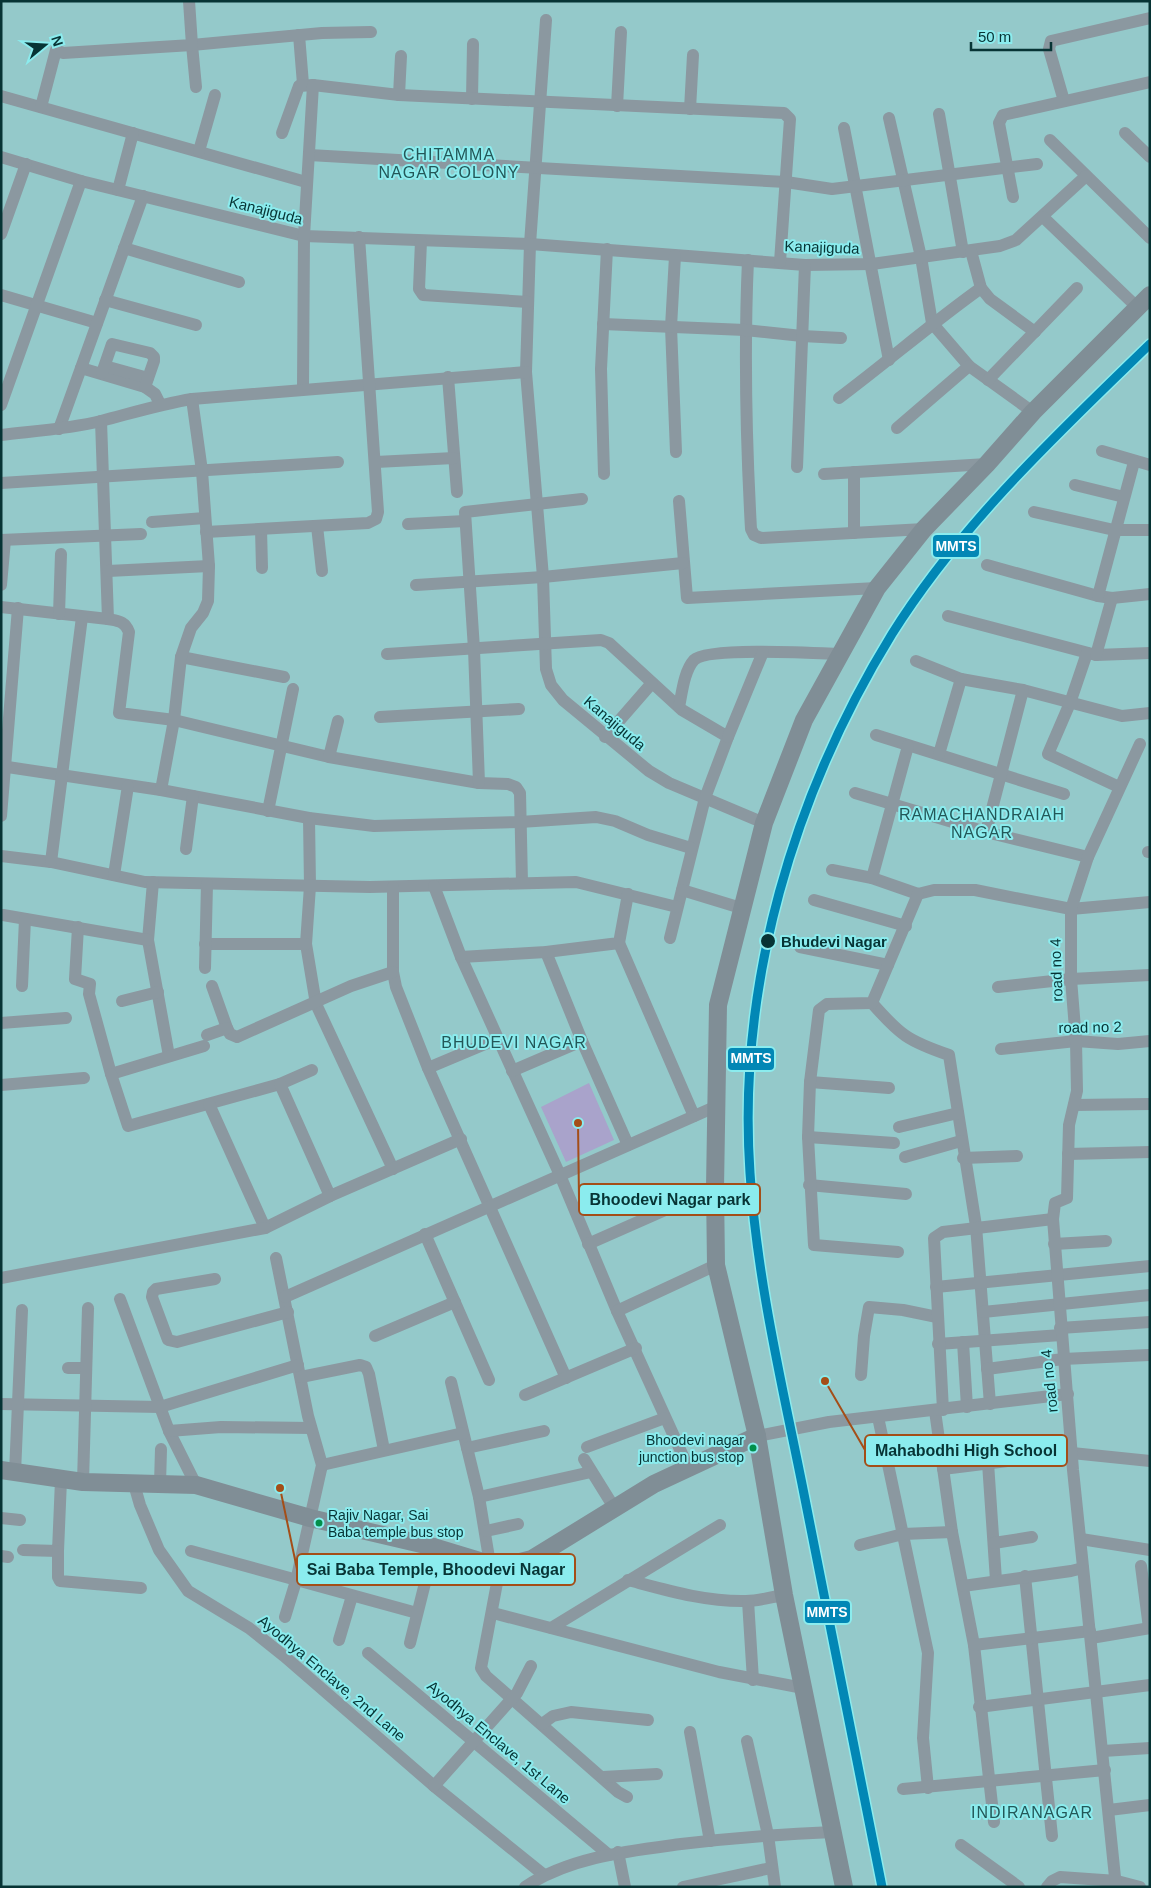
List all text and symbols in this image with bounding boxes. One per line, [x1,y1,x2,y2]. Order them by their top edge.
north arrow [20,20,70,70]
scale bar [971,20,1051,52]
text: 50 m [978,28,1011,45]
text: N [48,34,67,48]
district label: CHITAMMA NAGAR COLONY [379,146,519,181]
street label: Kanajiguda [228,193,305,227]
street label: Kanajiguda [784,237,860,257]
line badge: MMTS [932,534,980,558]
text: MMTS [935,538,977,554]
street label: Kanajiguda [581,692,650,754]
district label: RAMACHANDRAIAH NAGAR [899,806,1065,841]
marker: Bhudevi Nagar [759,932,777,950]
place label: Bhudevi Nagar [781,933,887,950]
street label: road no 4 [1046,938,1066,1002]
street label: road no 2 [1058,1018,1122,1036]
district label: BHUDEVI NAGAR [441,1034,587,1051]
line badge: MMTS [727,1047,775,1071]
text: MMTS [730,1050,772,1066]
callout: Bhoodevi Nagar park [579,1184,760,1215]
text: Bhoodevi Nagar park [590,1191,751,1208]
street label: road no 4 [1037,1349,1061,1413]
place label: Bhoodevi nagar junction bus stop [638,1432,744,1465]
callout: Mahabodhi High School [865,1435,1067,1466]
text: Mahabodhi High School [875,1442,1057,1459]
marker: Bhoodevi nagar junction bus stop [748,1443,758,1453]
place label: Rajiv Nagar, Sai Baba temple bus stop [328,1507,464,1540]
marker: Rajiv Nagar, Sai Baba temple bus stop [314,1518,324,1528]
callout: Sai Baba Temple, Bhoodevi Nagar [297,1554,575,1585]
text: Sai Baba Temple, Bhoodevi Nagar [307,1561,565,1578]
line badge: MMTS [804,1600,851,1624]
text: MMTS [806,1604,848,1620]
street label: Ayodhya Enclave, 2nd Lane [255,1612,409,1744]
street label: Ayodhya Enclave, 1st Lane [424,1677,574,1807]
district label: INDIRANAGAR [971,1804,1093,1821]

